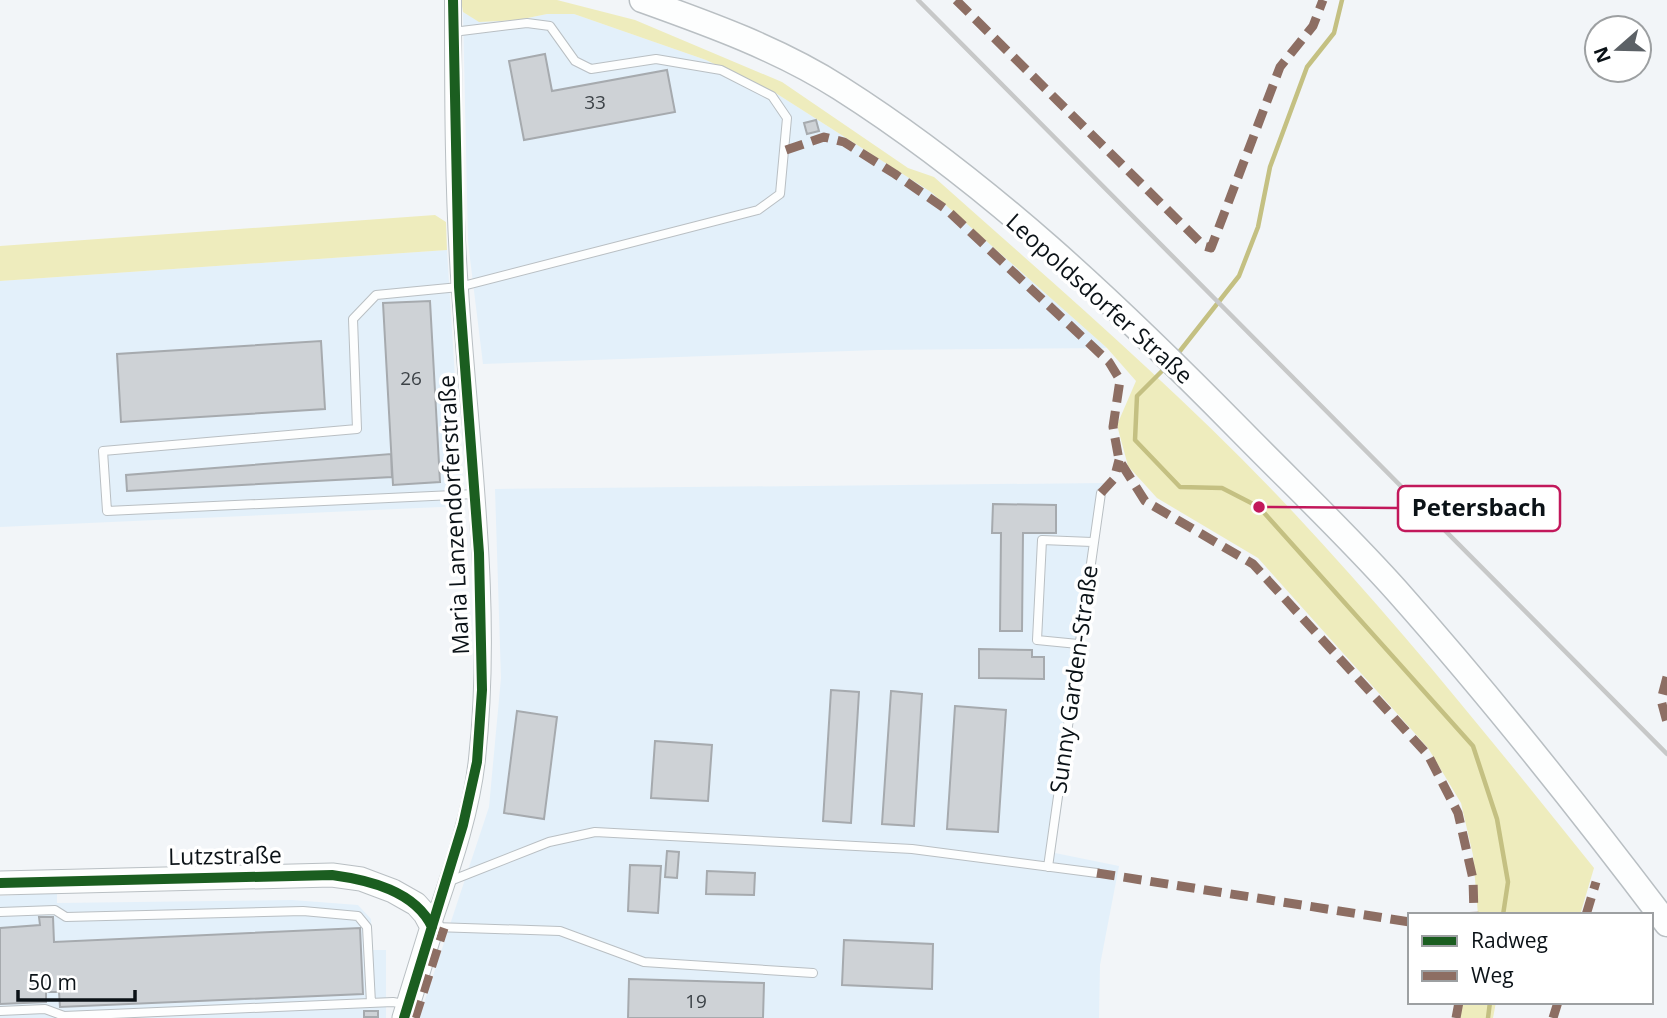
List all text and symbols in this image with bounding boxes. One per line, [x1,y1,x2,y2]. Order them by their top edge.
north arrow [1583,14,1653,84]
text: N [1587,43,1617,67]
house number: 33 [584,89,606,115]
street label: Leopoldsdorfer Straße [1000,205,1200,391]
house number: 26 [400,365,422,391]
street label: Maria Lanzendorferstraße [430,374,476,656]
callout: Petersbach [1398,486,1560,531]
text: Petersbach [1412,490,1546,523]
street label: Sunny Garden-Straße [1041,563,1105,795]
street label: Lutzstraße [168,838,282,872]
legend [1408,913,1653,1004]
text: Radweg [1471,926,1548,954]
scale bar [18,958,135,1002]
text: Weg [1471,961,1514,989]
text: 50 m [28,968,77,996]
house number: 19 [685,988,707,1014]

